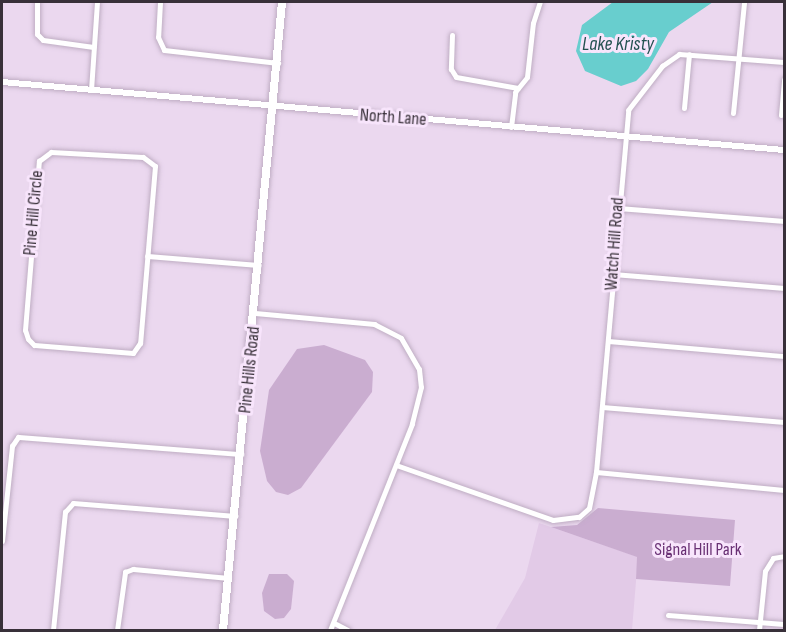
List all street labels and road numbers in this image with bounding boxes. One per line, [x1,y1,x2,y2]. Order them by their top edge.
street label: North Lane [359,105,427,131]
street label: Pine Hill Circle [20,169,48,257]
street label: Watch Hill Road [601,197,629,291]
street label: Pine Hills Road [235,325,265,415]

